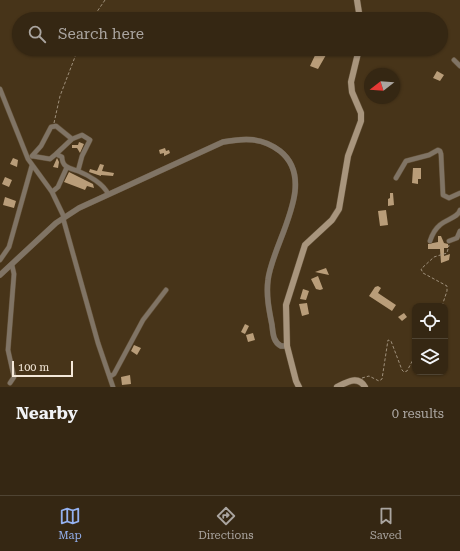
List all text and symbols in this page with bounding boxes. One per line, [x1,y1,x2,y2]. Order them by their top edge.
search box [12,12,448,56]
icon: search [26,23,48,45]
text: Search here [58,25,144,43]
north arrow [364,68,400,104]
map controls [412,303,448,375]
button: locate [412,303,448,339]
button: layers [412,339,448,375]
scale bar [12,359,73,378]
text: 100 m [18,361,49,374]
text: Nearby [16,403,78,423]
text: 0 results [392,406,444,421]
tab: Map [58,505,82,542]
tab: Directions [198,505,254,542]
tab: Saved [370,505,402,542]

